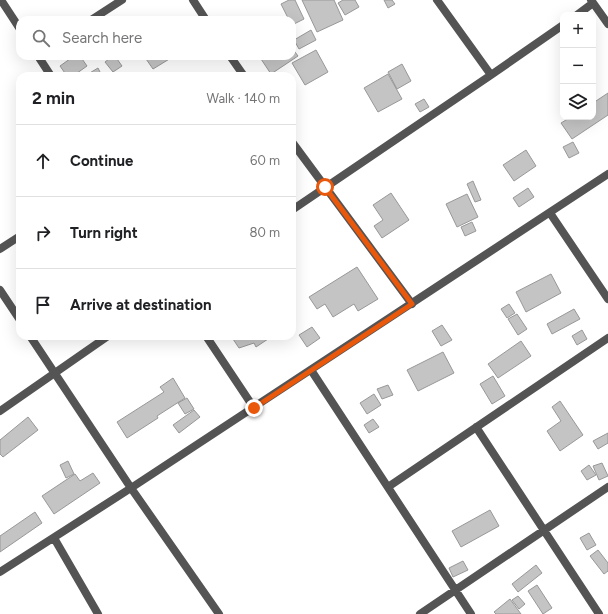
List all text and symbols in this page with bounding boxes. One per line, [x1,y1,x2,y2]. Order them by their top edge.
map controls [560,12,596,120]
button: + [560,12,596,48]
search box [16,16,296,60]
icon: search [30,27,52,49]
text: Search here [62,29,142,47]
button: − [560,48,596,84]
button: layers [560,84,596,120]
text: 2 min [32,88,75,108]
text: Walk · 140 m [206,91,280,106]
icon: ahead [32,150,54,172]
text: Continue [70,152,133,170]
text: 60 m [250,153,280,168]
route start [316,178,334,196]
icon: right [32,222,54,244]
text: Turn right [70,224,138,242]
text: 80 m [249,225,280,240]
icon: arrive [32,294,54,316]
text: Arrive at destination [70,296,211,314]
route end [245,399,263,417]

